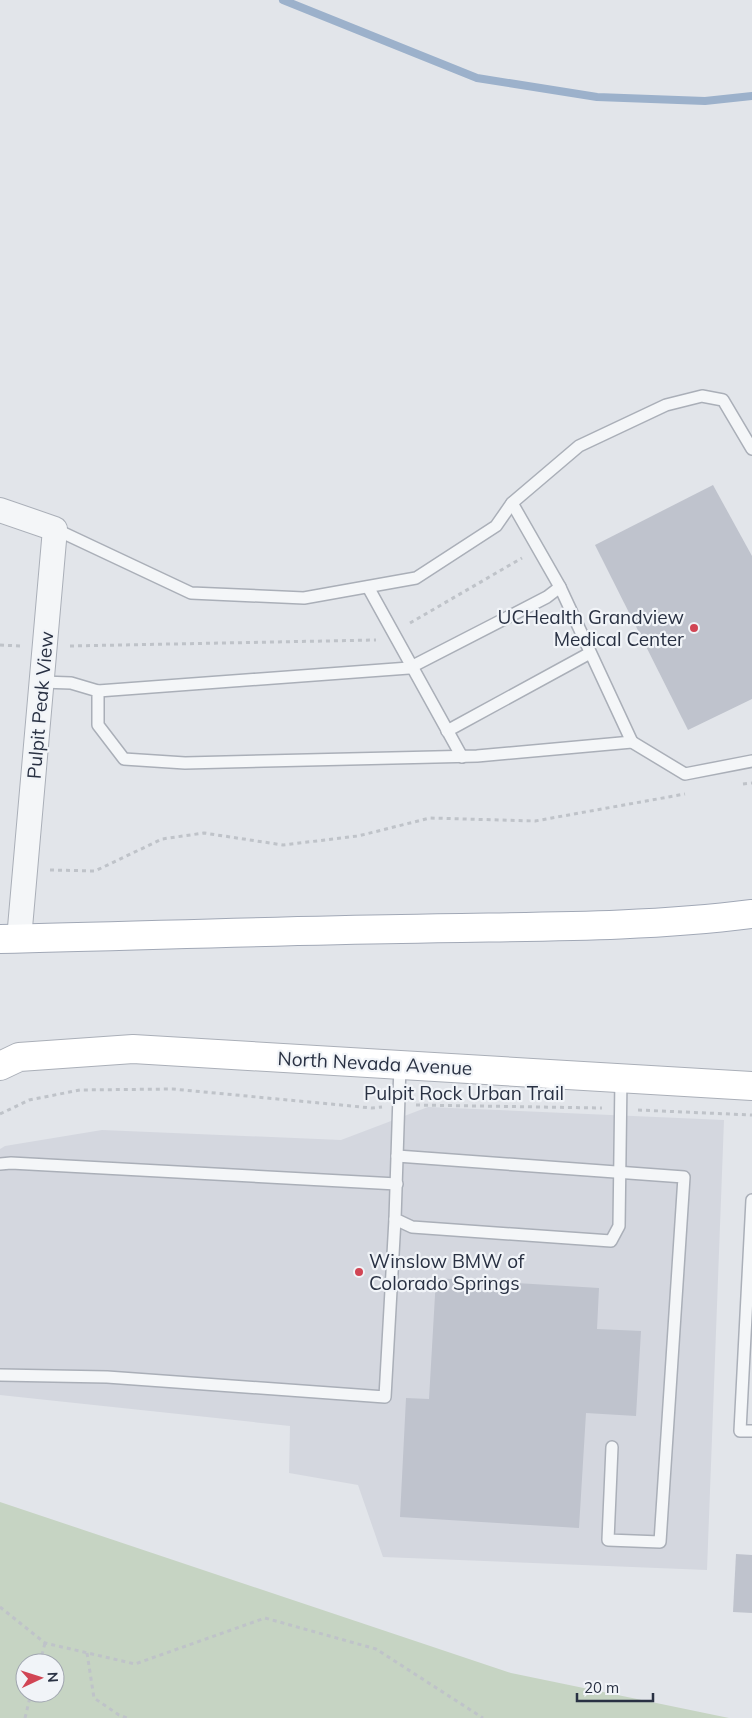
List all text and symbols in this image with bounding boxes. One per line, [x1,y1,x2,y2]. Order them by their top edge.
place label: UCHealth Grandview Medical Center [498,605,684,651]
marker: UCHealth Grandview Medical Center [688,622,700,634]
street label: Pulpit Peak View [22,630,58,780]
street label: North Nevada Avenue [277,1046,473,1080]
street label: Pulpit Rock Urban Trail [364,1081,564,1105]
place label: Winslow BMW of Colorado Springs [369,1249,525,1295]
marker: Winslow BMW of Colorado Springs [353,1266,365,1278]
north arrow [15,1653,65,1703]
scale bar [577,1670,653,1702]
text: N [44,1671,62,1683]
text: 20 m [584,1678,619,1697]

